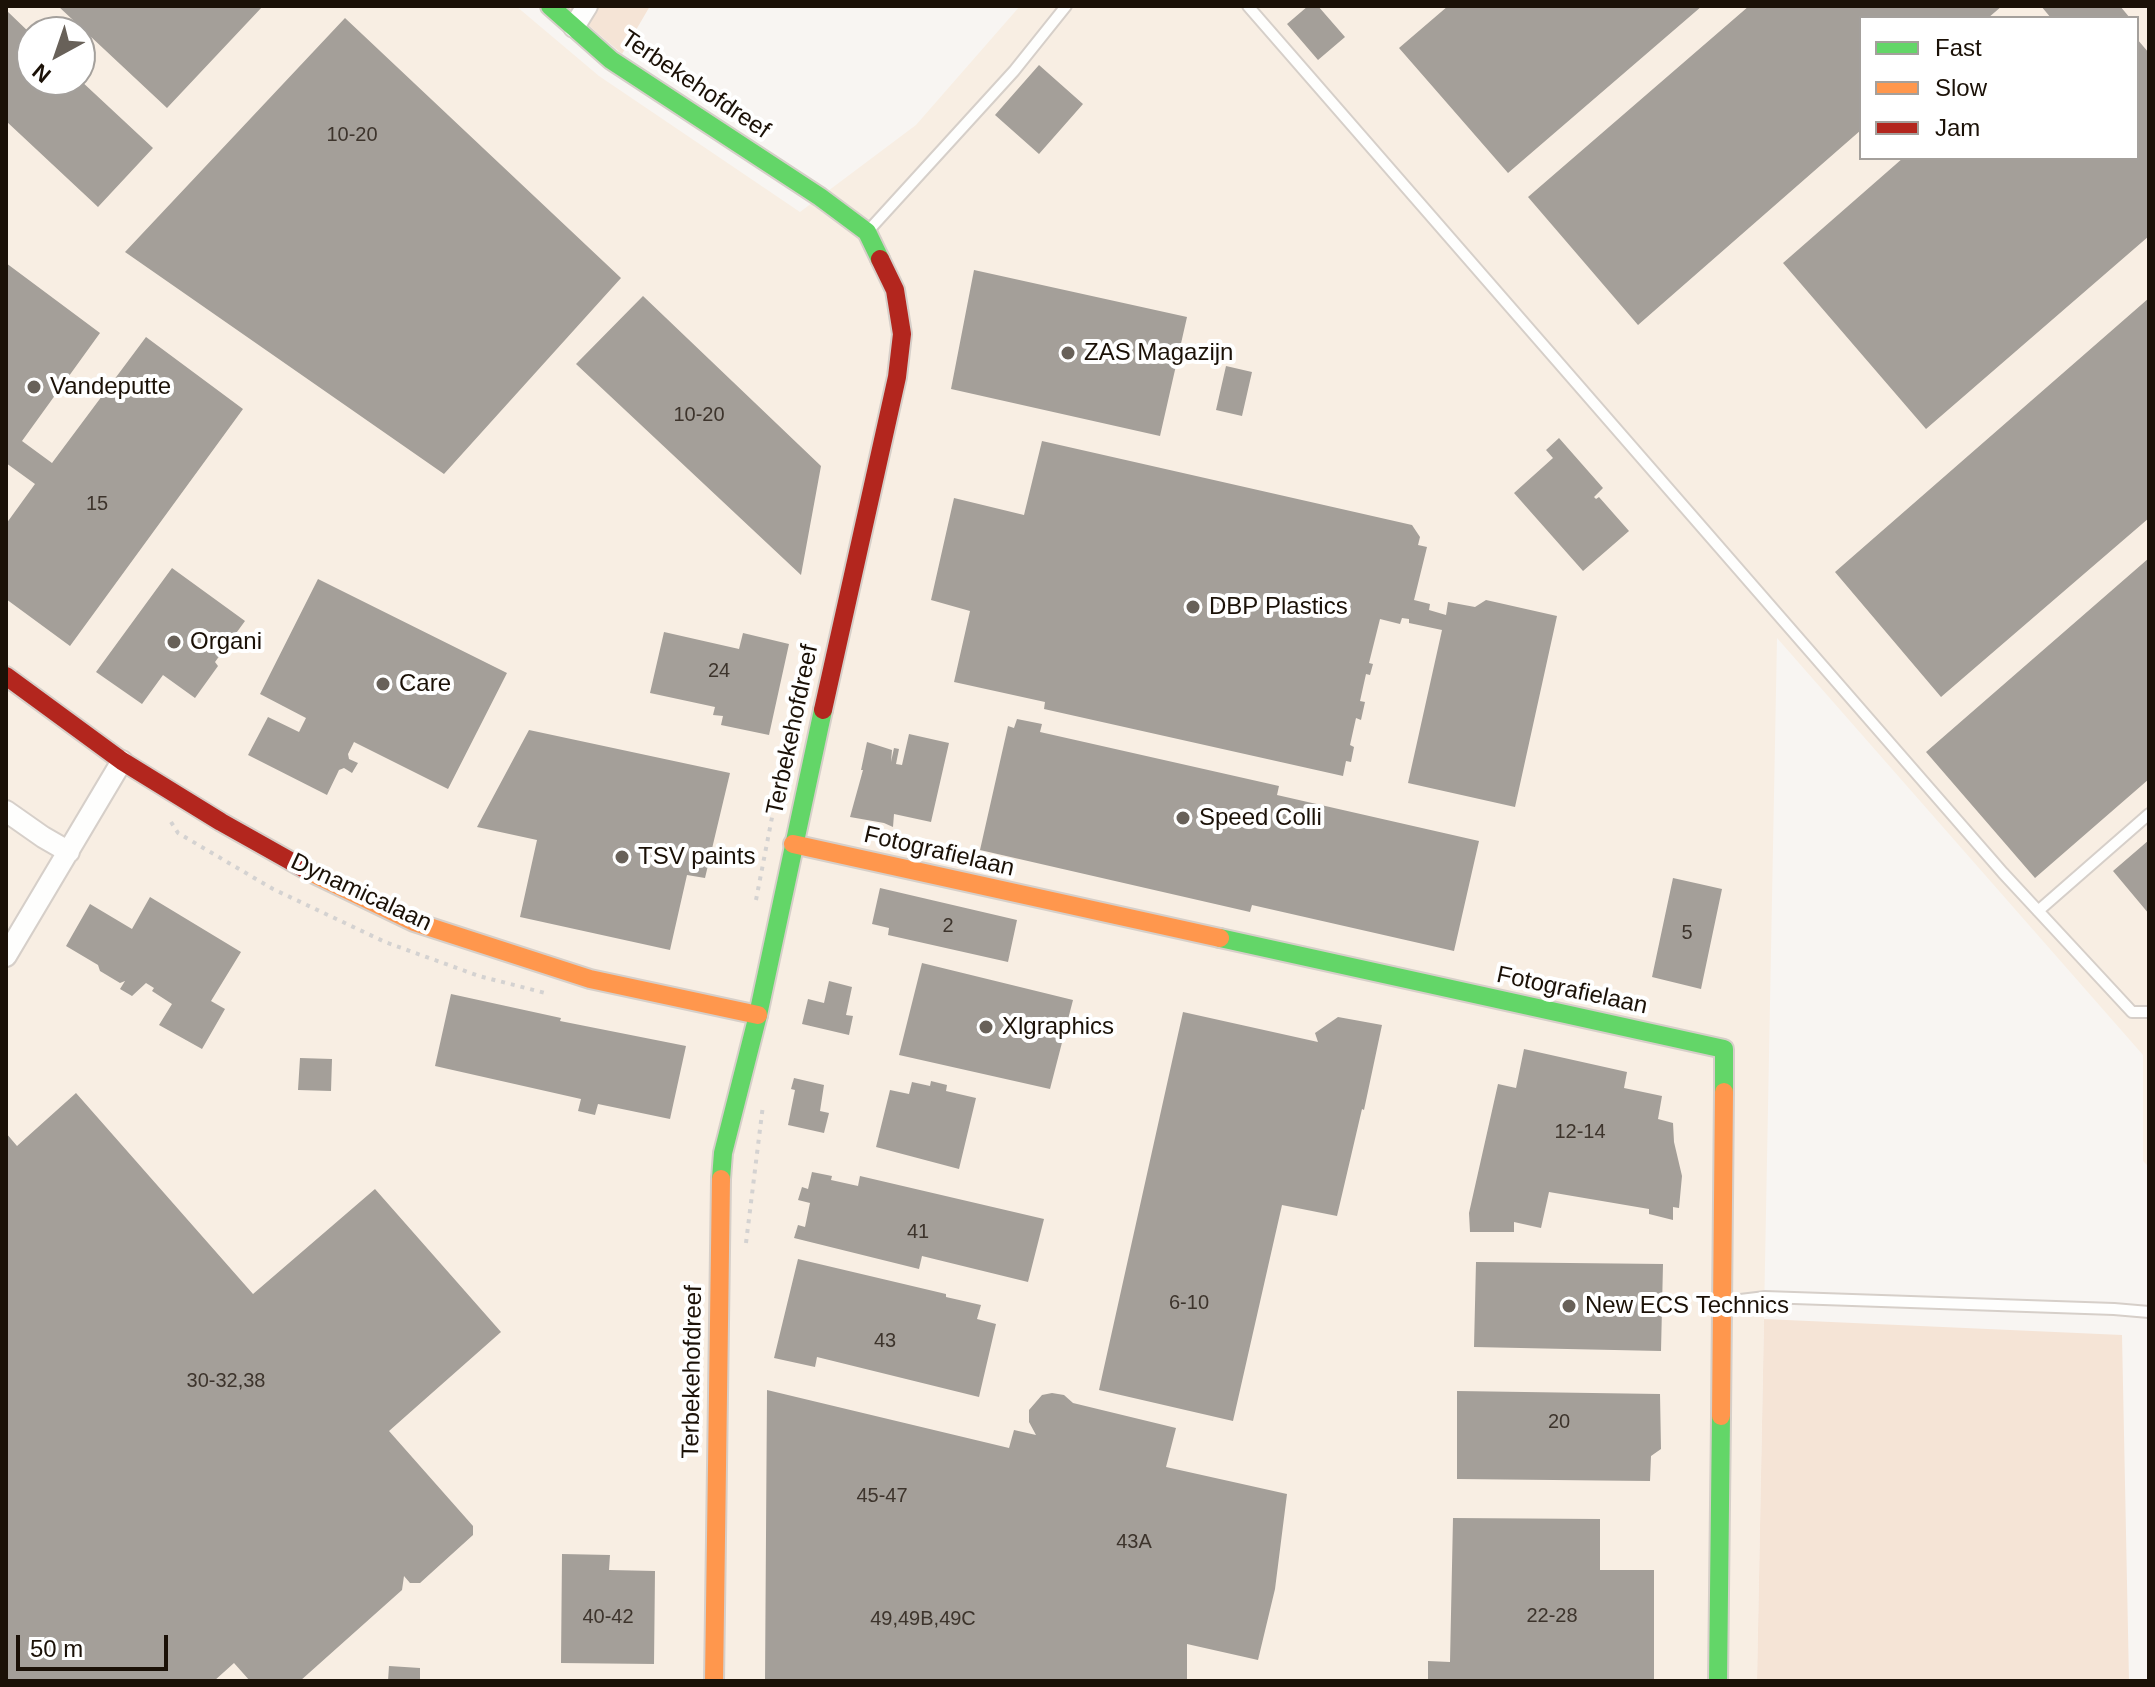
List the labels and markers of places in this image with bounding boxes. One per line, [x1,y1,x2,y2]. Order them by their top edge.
place label: ZAS Magazijn [1084,339,1233,367]
marker: ZAS Magazijn [1059,344,1077,362]
place label: Vandeputte [50,373,171,401]
marker: Vandeputte [25,378,43,396]
place label: DBP Plastics [1209,593,1348,621]
marker: DBP Plastics [1184,598,1202,616]
place label: Organi [190,628,262,656]
marker: Organi [165,633,183,651]
place label: Care [399,670,451,698]
marker: Care [374,675,392,693]
place label: Speed Colli [1199,804,1322,832]
marker: Speed Colli [1174,809,1192,827]
place label: TSV paints [638,843,755,871]
marker: TSV paints [613,848,631,866]
place label: Xlgraphics [1002,1013,1114,1041]
marker: Xlgraphics [977,1018,995,1036]
place label: New ECS Technics [1585,1292,1789,1320]
marker: New ECS Technics [1560,1297,1578,1315]

